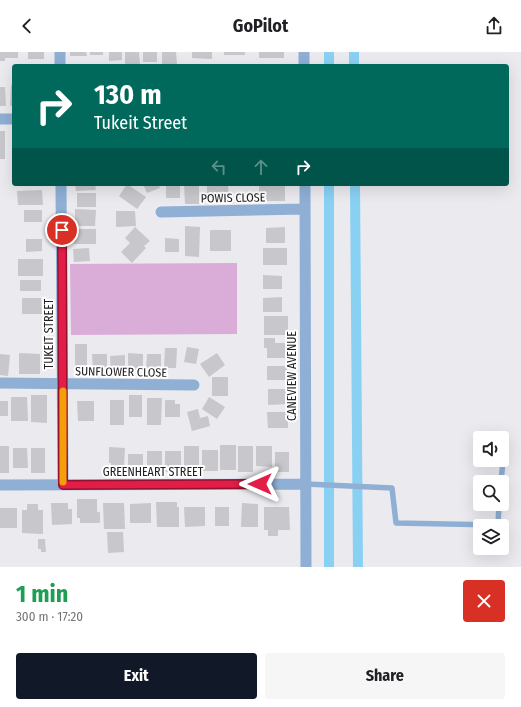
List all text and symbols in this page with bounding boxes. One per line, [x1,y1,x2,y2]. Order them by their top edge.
icon: back [16,15,38,37]
text: GoPilot [233,15,288,37]
icon: share [483,15,505,37]
text: 130 m [94,78,162,111]
icon: right [28,80,80,132]
text: Tukeit Street [94,112,187,134]
icon: left [208,156,230,178]
icon: ahead [250,156,272,178]
icon: right [292,156,314,178]
street label: POWIS CLOSE [201,190,266,206]
pin [45,213,79,247]
icon: arrive [51,219,73,241]
street label: TUKEIT STREET [42,298,56,369]
street label: CANEVIEW AVENUE [285,331,299,421]
street label: SUNFLOWER CLOSE [75,364,167,380]
map controls [473,431,509,555]
button: sound [473,431,509,467]
position arrow [239,463,281,505]
street label: GREENHEART STREET [103,465,204,479]
button: search [473,475,509,511]
button: layers [473,519,509,555]
text: 1 min [16,580,68,608]
button: close [463,580,505,622]
text: 300 m · 17:20 [16,609,83,624]
button: Exit [16,653,257,699]
button: Share [265,653,505,699]

